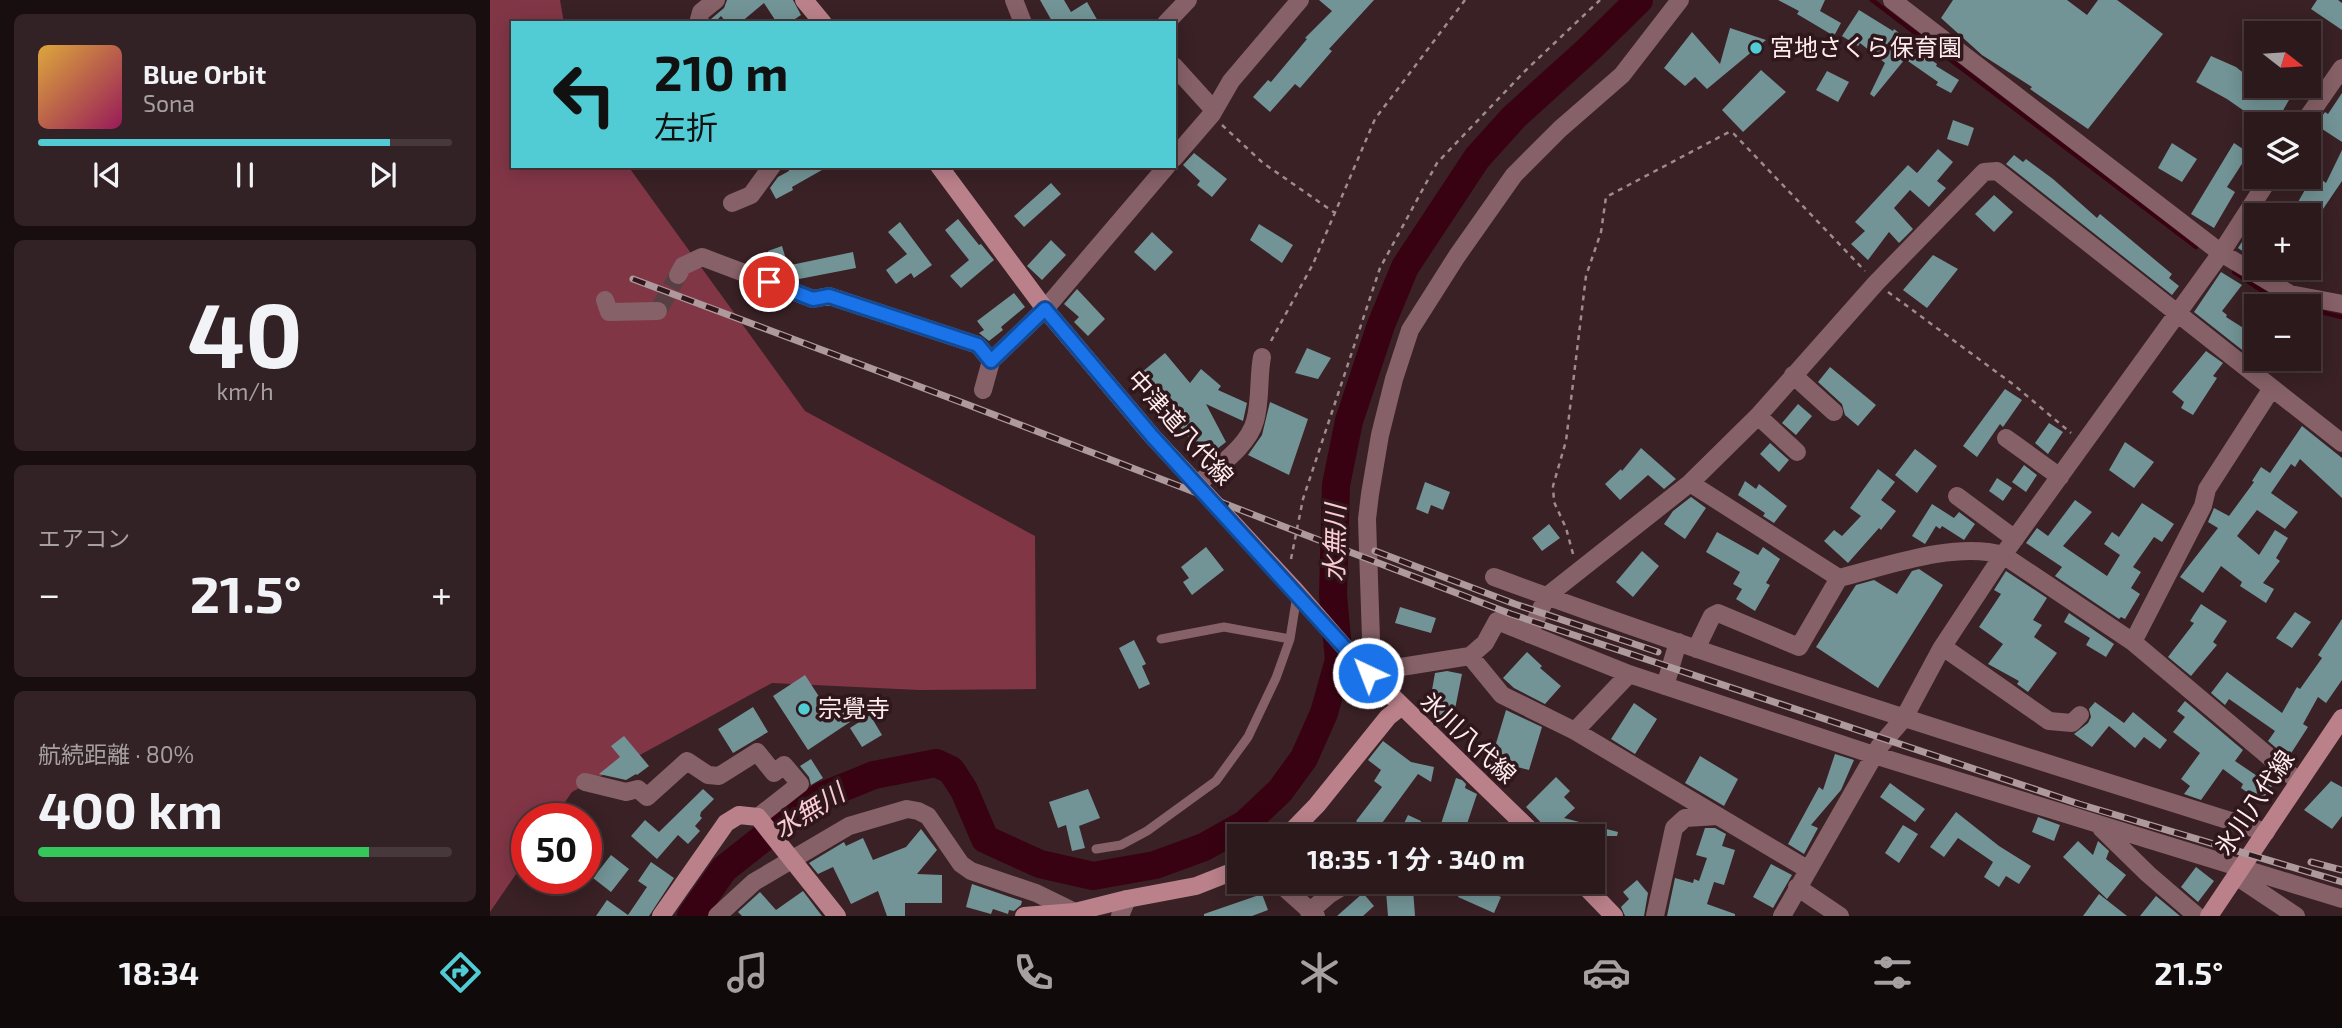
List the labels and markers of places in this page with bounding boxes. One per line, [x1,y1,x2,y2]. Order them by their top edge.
place label: 宮地さくら保育園 [1770,32,1962,61]
marker: 宮地さくら保育園 [1748,40,1764,56]
pin [739,252,799,312]
place label: 宗覺寺 [818,693,890,722]
marker: 宗覺寺 [796,701,812,717]

